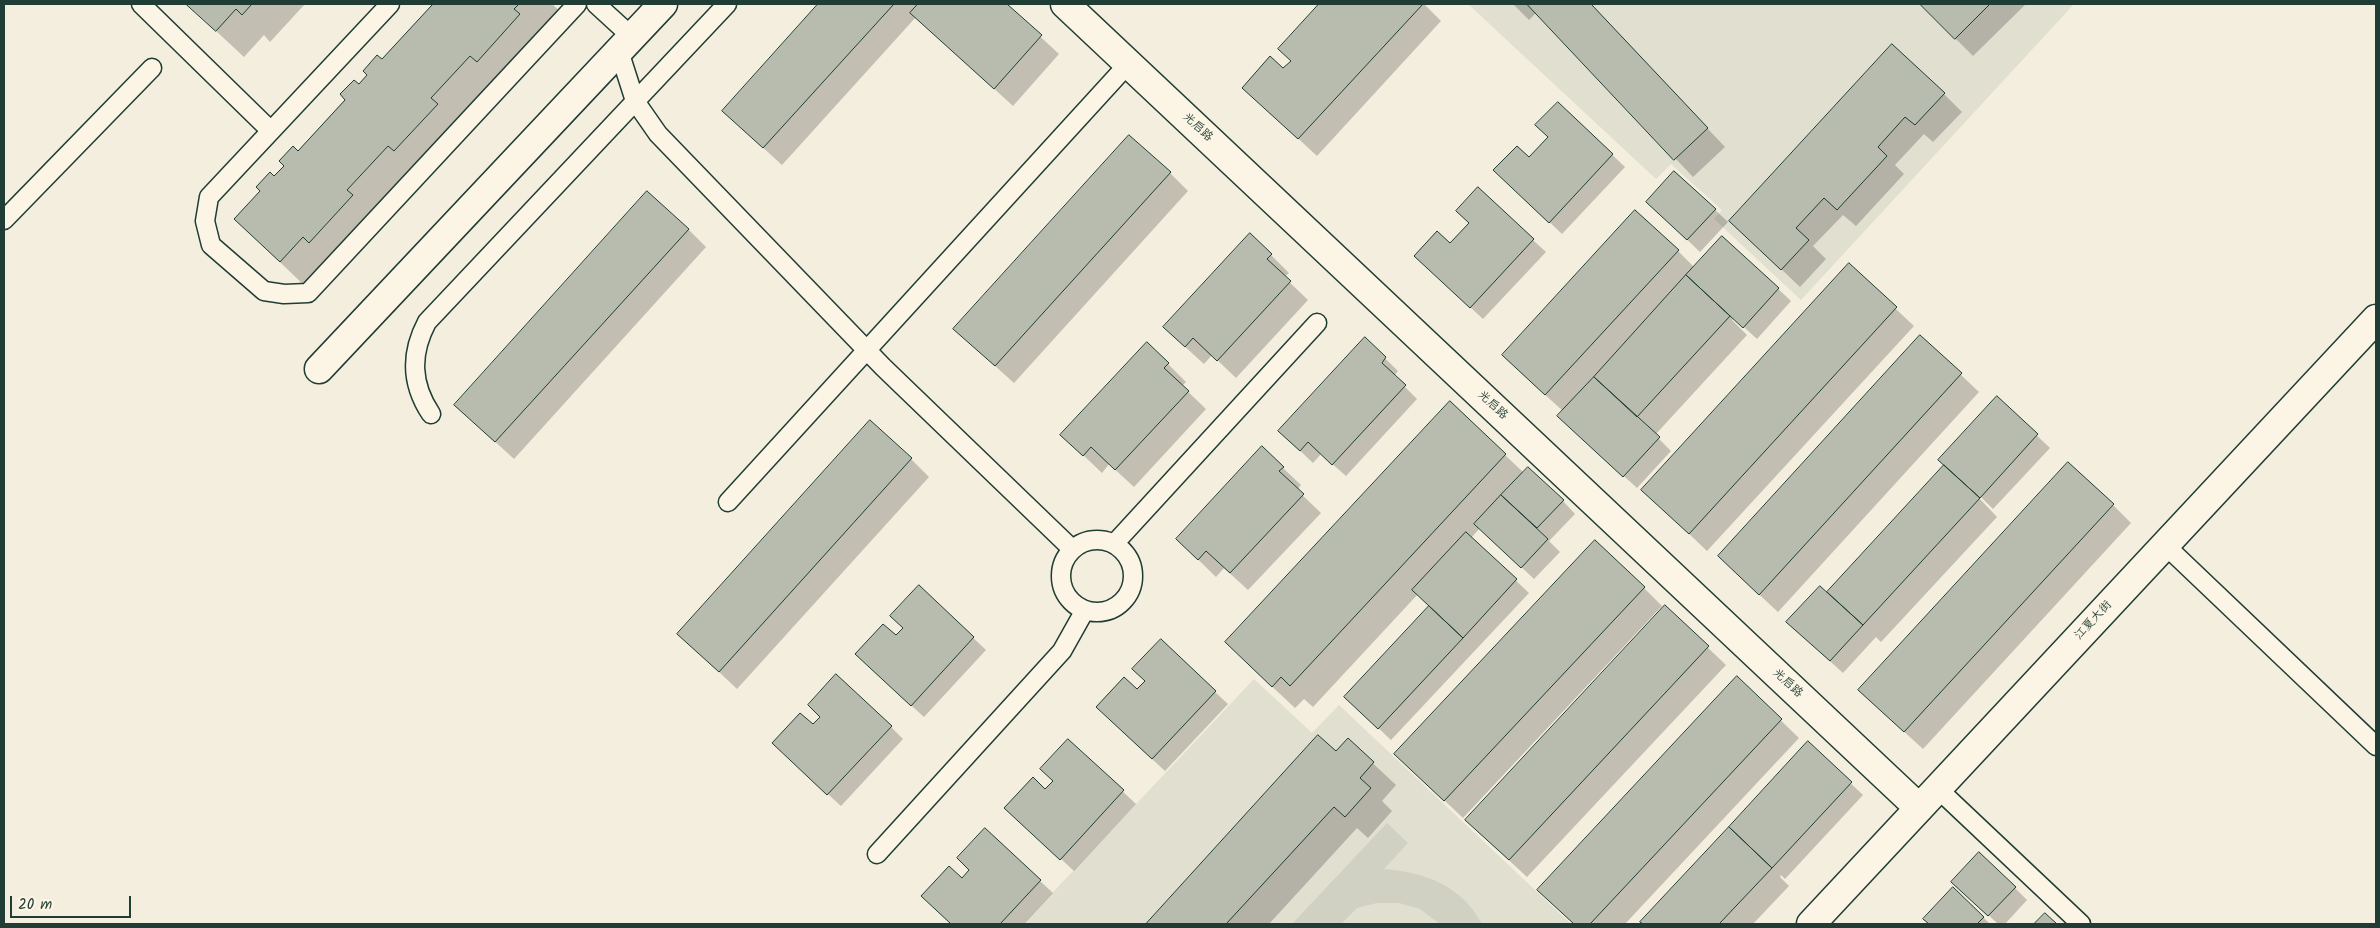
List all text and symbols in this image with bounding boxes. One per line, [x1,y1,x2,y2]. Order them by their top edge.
street label: 光启路 [1179,110,1215,146]
street label: 光启路 [1474,388,1510,424]
street label: 江夏大街 [2072,599,2116,643]
street label: 光启路 [1769,666,1805,702]
scale bar [12,886,134,918]
text: 20 m [18,893,52,917]

